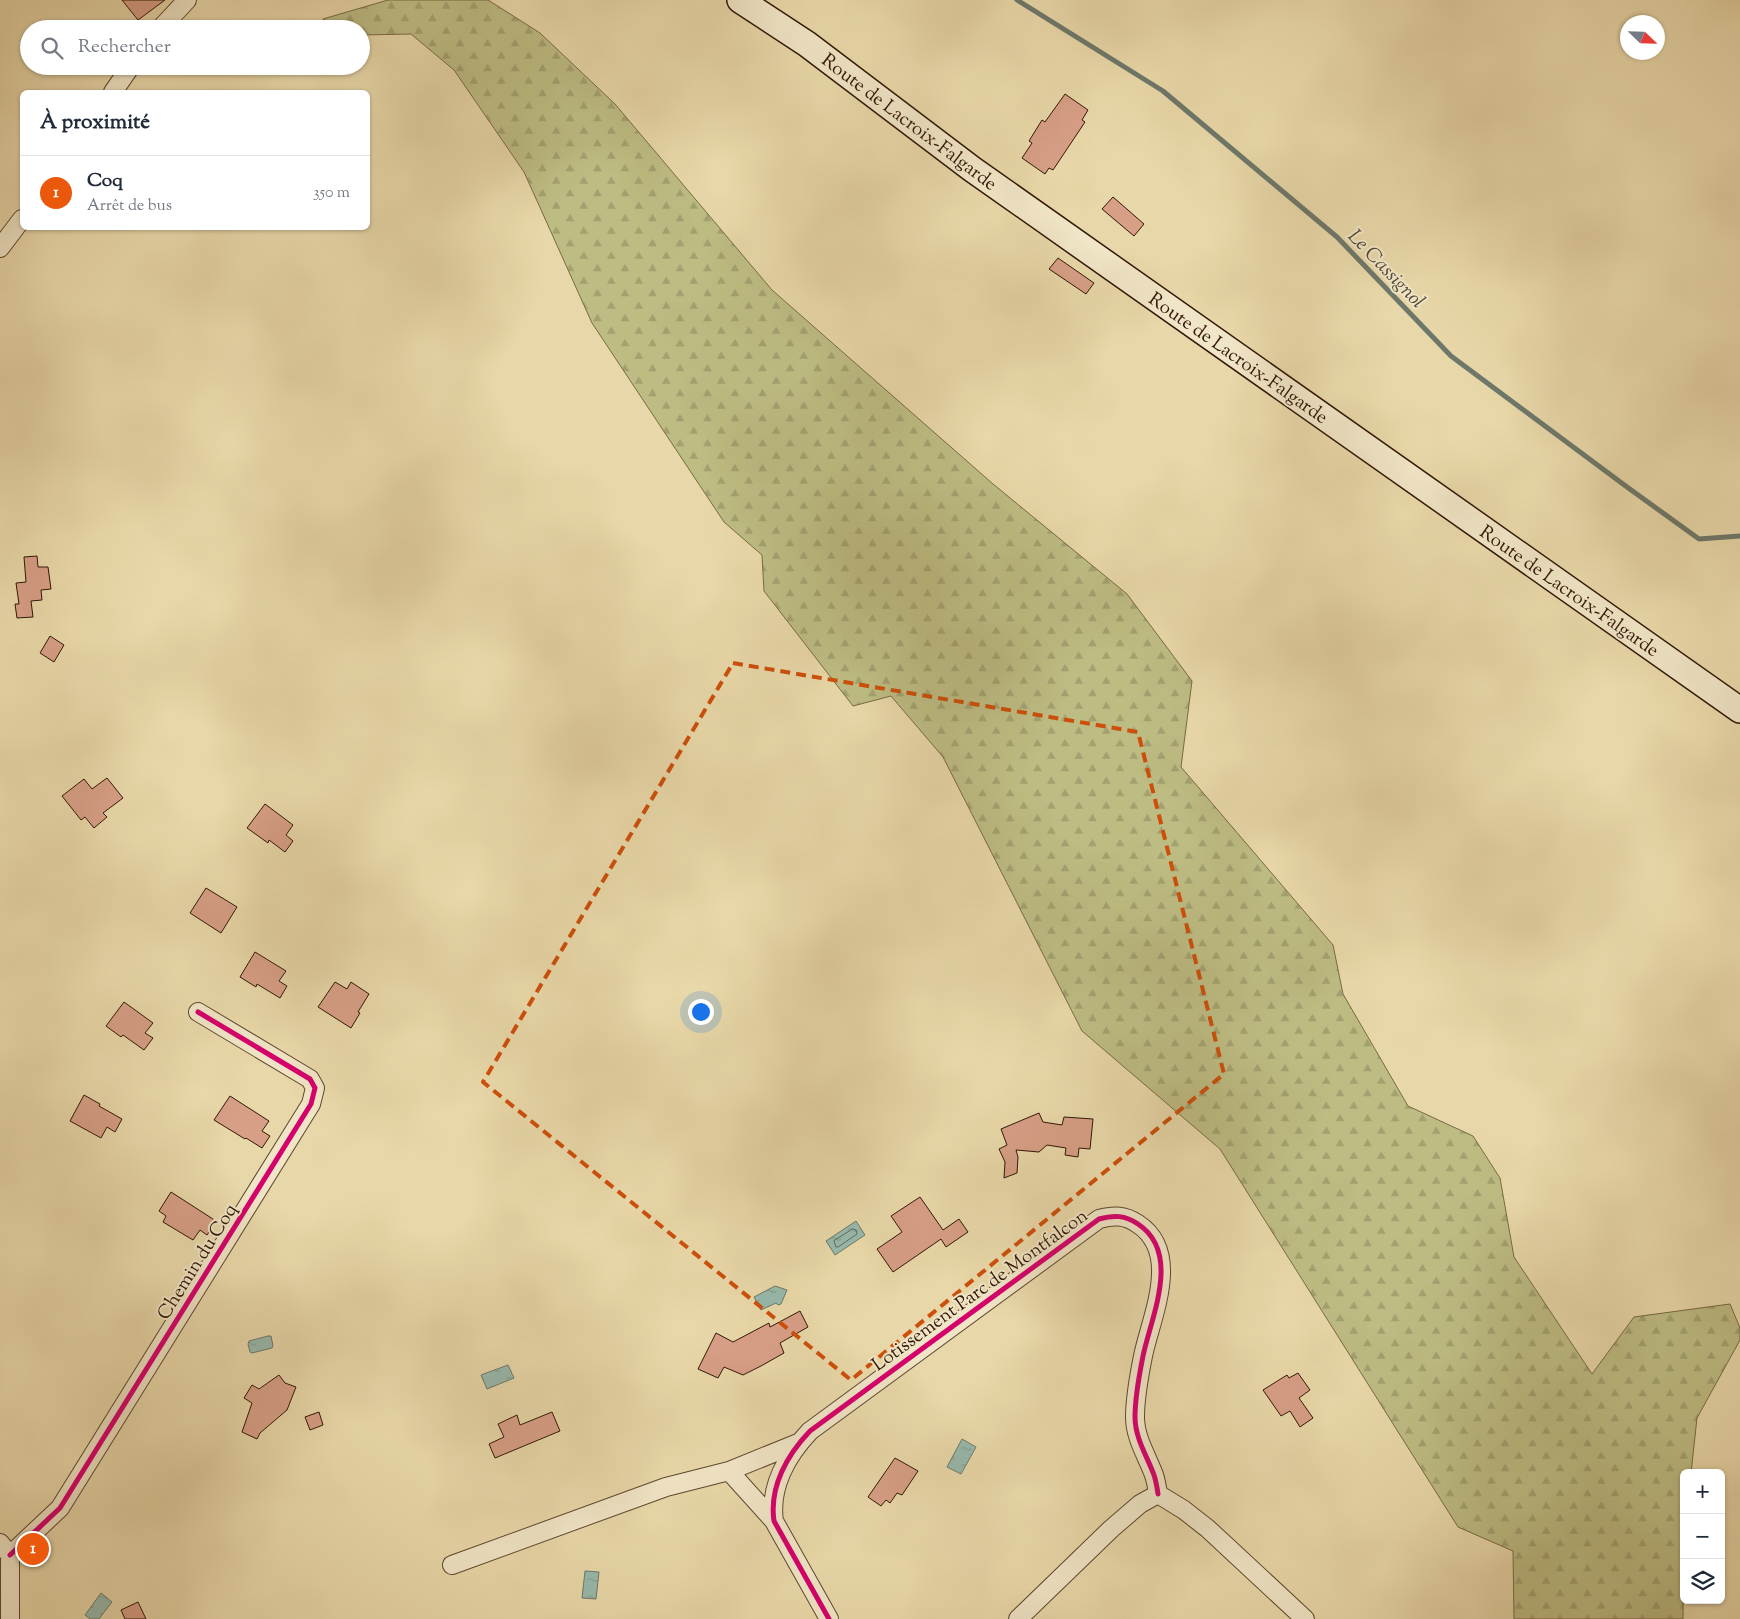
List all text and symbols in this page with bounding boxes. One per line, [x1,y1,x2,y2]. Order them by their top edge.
north arrow [1620,15,1665,60]
search box [20,20,370,75]
icon: search [38,34,66,62]
text: Rechercher [78,34,171,61]
street label: Route de Lacroix-Falgarde [815,48,1002,198]
text: À proximité [40,108,150,138]
text: Coq [87,168,123,195]
text: 1 [53,182,59,205]
text: 350 m [313,182,350,205]
text: Arrêt de bus [87,195,172,218]
water label: Le Cassignol [1340,223,1431,316]
street label: Route de Lacroix-Falgarde [1142,287,1333,432]
street label: Route de Lacroix-Falgarde [1473,520,1664,665]
your location [688,999,714,1025]
street label: Chemin du Coq [151,1199,245,1326]
street label: Lotissement Parc de Montfalcon [867,1203,1094,1379]
map controls [1680,1469,1725,1604]
button: + [1680,1469,1725,1514]
button: − [1680,1514,1725,1559]
pin: 1 [17,1530,49,1568]
button: layers [1680,1559,1725,1604]

